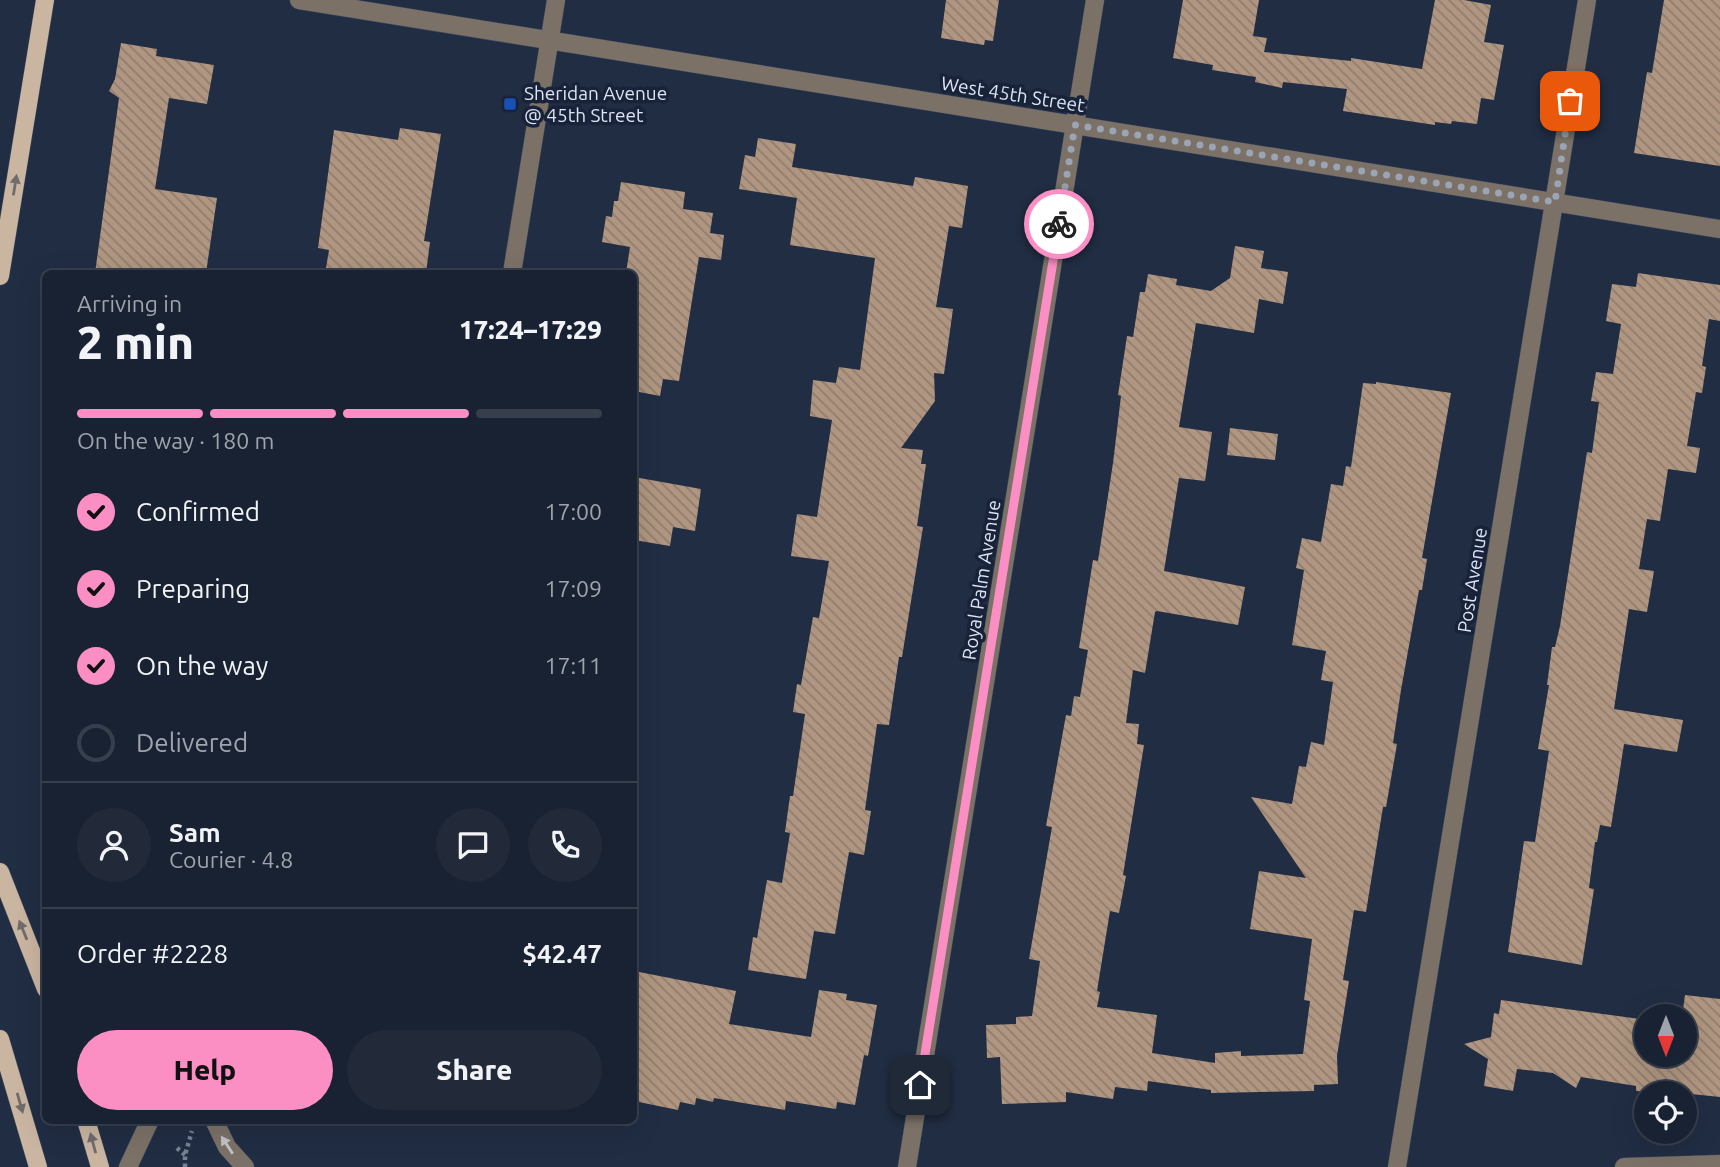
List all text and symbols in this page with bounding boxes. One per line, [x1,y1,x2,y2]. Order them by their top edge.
pin [1540,71,1600,131]
street label: West 45th Street [940,72,1087,116]
place label: Sheridan Avenue @ 45th Street [524,82,667,126]
icon: bag [1551,82,1589,120]
marker: Sheridan Avenue @ 45th Street [502,96,518,112]
one-way arrow [10,173,21,195]
courier [1024,189,1094,259]
icon: bike [1040,205,1078,243]
text: Arriving in [77,291,182,316]
text: 17:24–17:29 [459,315,602,344]
text: 2 min [77,316,194,368]
text: On the way · 180 m [77,428,274,453]
icon: check [77,493,115,531]
text: Confirmed [136,497,260,526]
street label: Royal Palm Avenue [957,498,1005,662]
text: 17:00 [544,499,602,524]
street label: Post Avenue [1453,526,1491,634]
icon: check [77,570,115,608]
text: Preparing [136,574,250,603]
text: 17:09 [544,576,602,601]
icon: check [77,647,115,685]
text: On the way [136,651,268,680]
text: 17:11 [544,653,602,678]
text: Delivered [136,728,248,757]
button: person [77,808,151,882]
button: chat [436,808,510,882]
button: phone [528,808,602,882]
text: Sam [169,818,221,847]
text: Courier · 4.8 [169,847,293,872]
one-way arrow [18,920,29,941]
text: Order #2228 [77,939,228,968]
text: $42.47 [522,939,602,968]
north arrow [1634,1004,1698,1068]
map controls [1634,1004,1697,1144]
button: Help [77,1030,333,1110]
button: Share [347,1030,602,1110]
pin [890,1055,950,1115]
icon: home [901,1066,939,1104]
button: locate [1634,1081,1697,1144]
one-way arrow [16,1093,26,1114]
one-way arrow [87,1132,98,1154]
one-way arrow [220,1136,233,1155]

